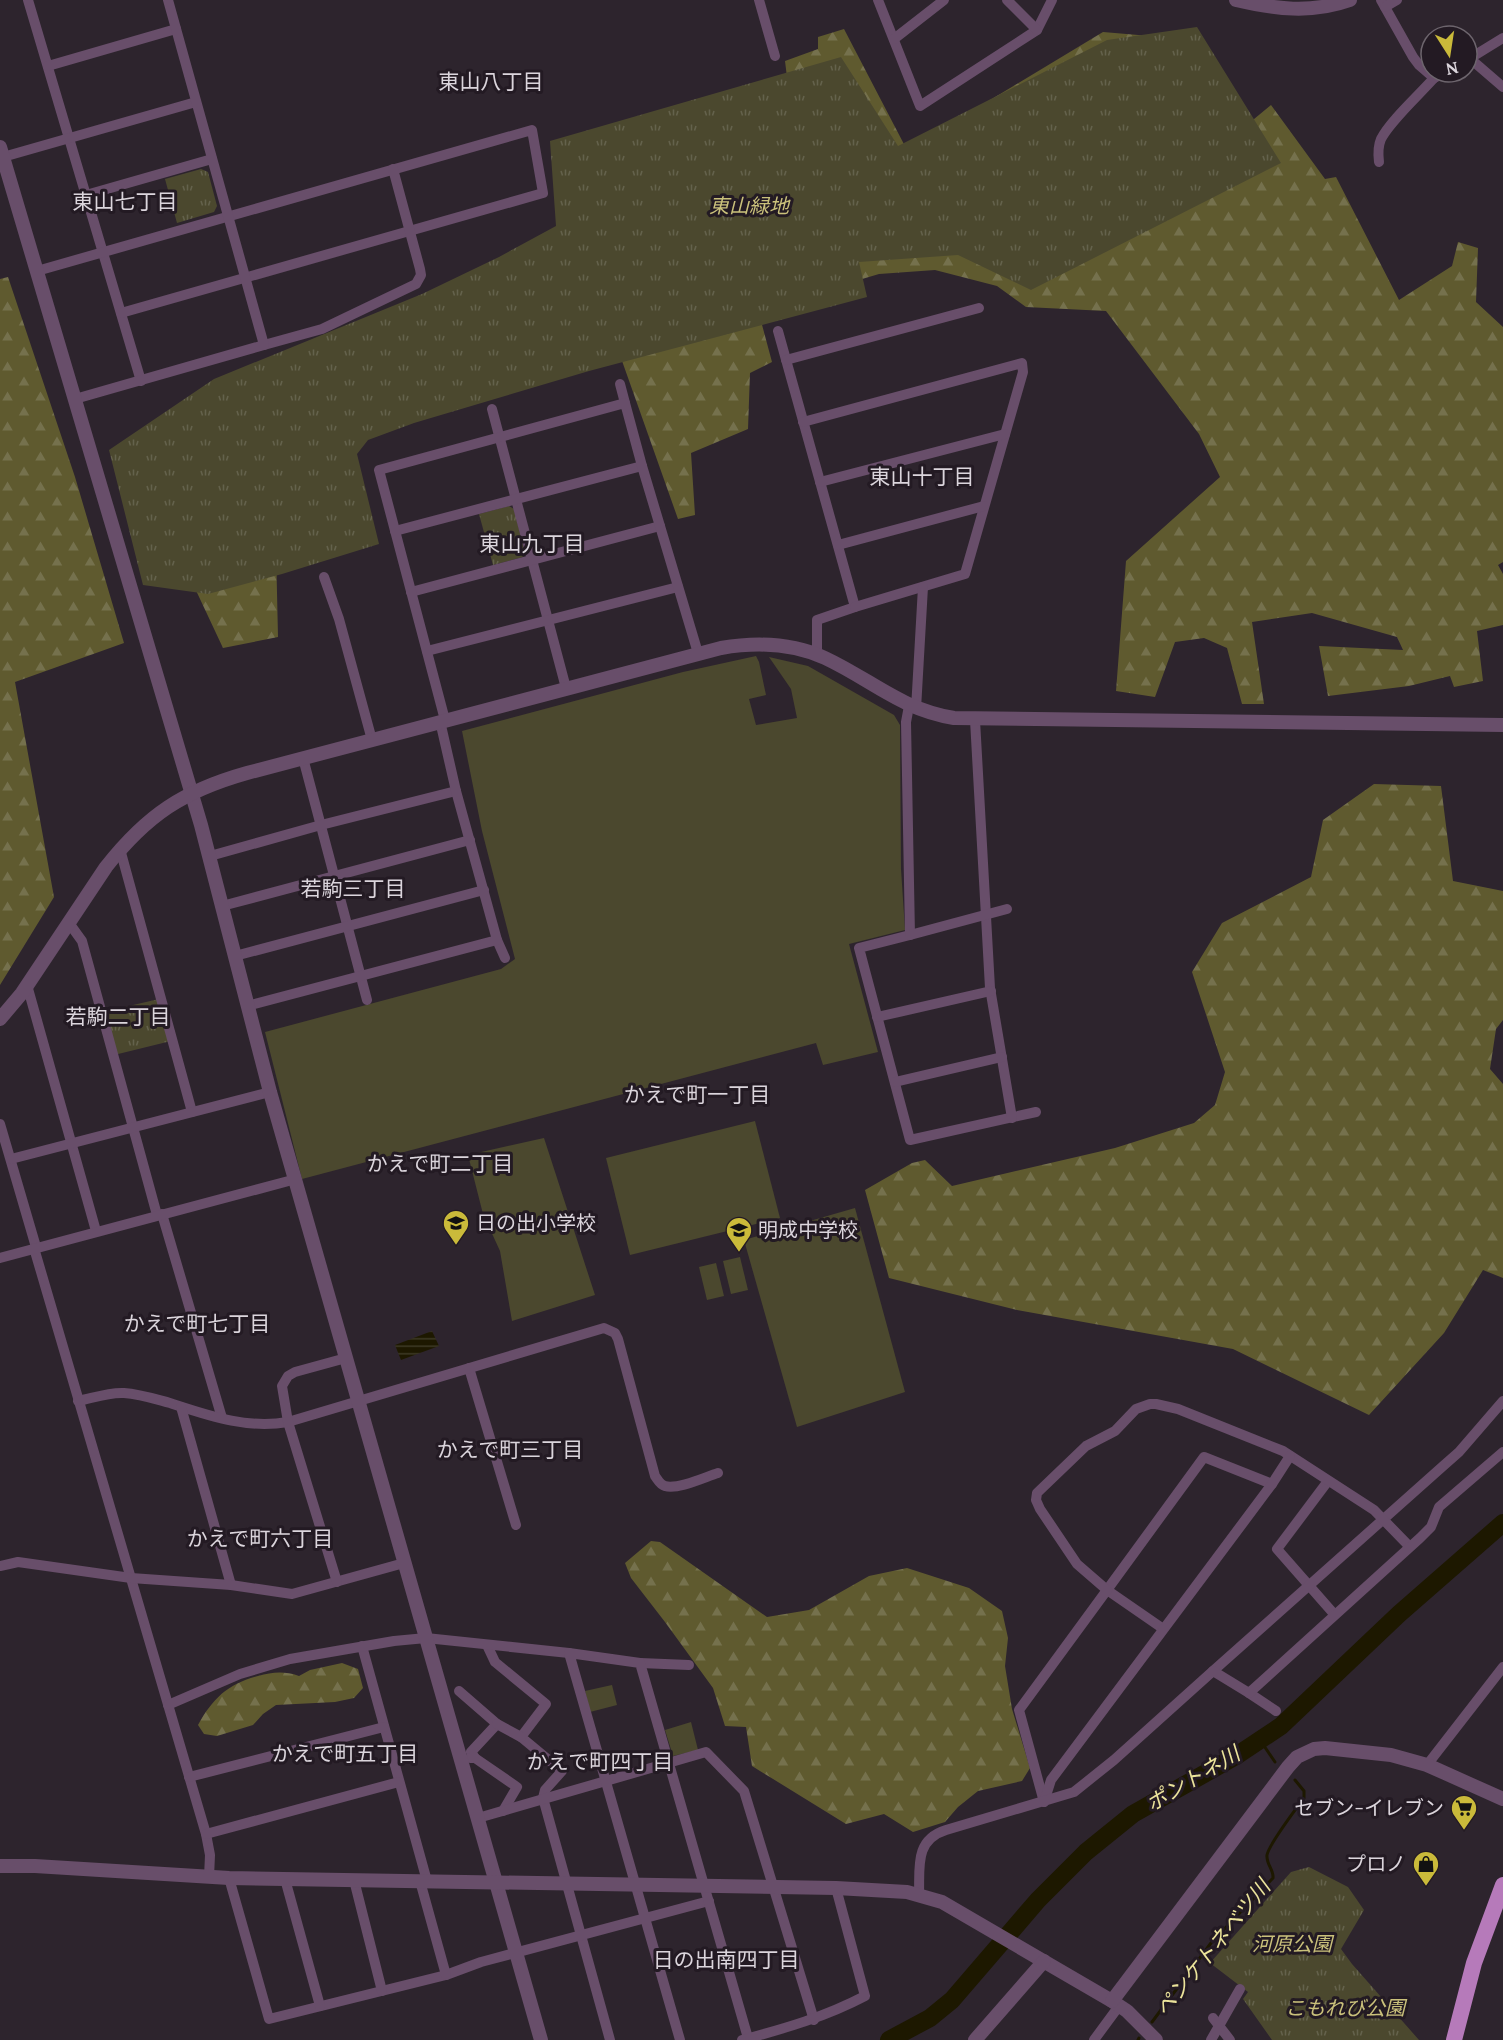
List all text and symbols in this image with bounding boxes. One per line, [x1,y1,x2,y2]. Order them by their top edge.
north arrow [1419,24,1479,84]
text: N [1444,58,1460,80]
district label: 東山八丁目 [439,68,544,95]
district label: 東山七丁目 [73,188,178,215]
park label: 東山緑地 [709,193,791,218]
district label: 東山十丁目 [870,463,975,490]
district label: 東山九丁目 [480,530,585,557]
district label: 若駒三丁目 [301,875,406,902]
district label: 若駒二丁目 [66,1003,171,1030]
district label: かえで町一丁目 [624,1081,770,1108]
district label: かえで町二丁目 [367,1150,513,1177]
school or university icon: 日の出小学校 [441,1208,471,1246]
place label: 日の出小学校 [476,1210,596,1235]
school or university icon: 明成中学校 [724,1215,754,1253]
place label: 明成中学校 [758,1217,858,1242]
district label: かえで町七丁目 [124,1310,270,1337]
district label: かえで町三丁目 [437,1436,583,1463]
district label: かえで町六丁目 [187,1525,333,1552]
water label: ポントネ川 [1141,1739,1246,1817]
district label: かえで町五丁目 [272,1740,418,1767]
district label: かえで町四丁目 [527,1748,673,1775]
supermarket icon: セブン-イレブン [1449,1793,1479,1831]
place label: セブン-イレブン [1294,1795,1444,1820]
shop icon: プロノ [1411,1849,1441,1887]
place label: プロノ [1346,1851,1406,1876]
water label: ペンケトネベツ川 [1149,1872,1277,2021]
park label: 河原公園 [1252,1931,1335,1956]
district label: 日の出南四丁目 [653,1946,800,1973]
park label: こもれび公園 [1285,1995,1408,2020]

